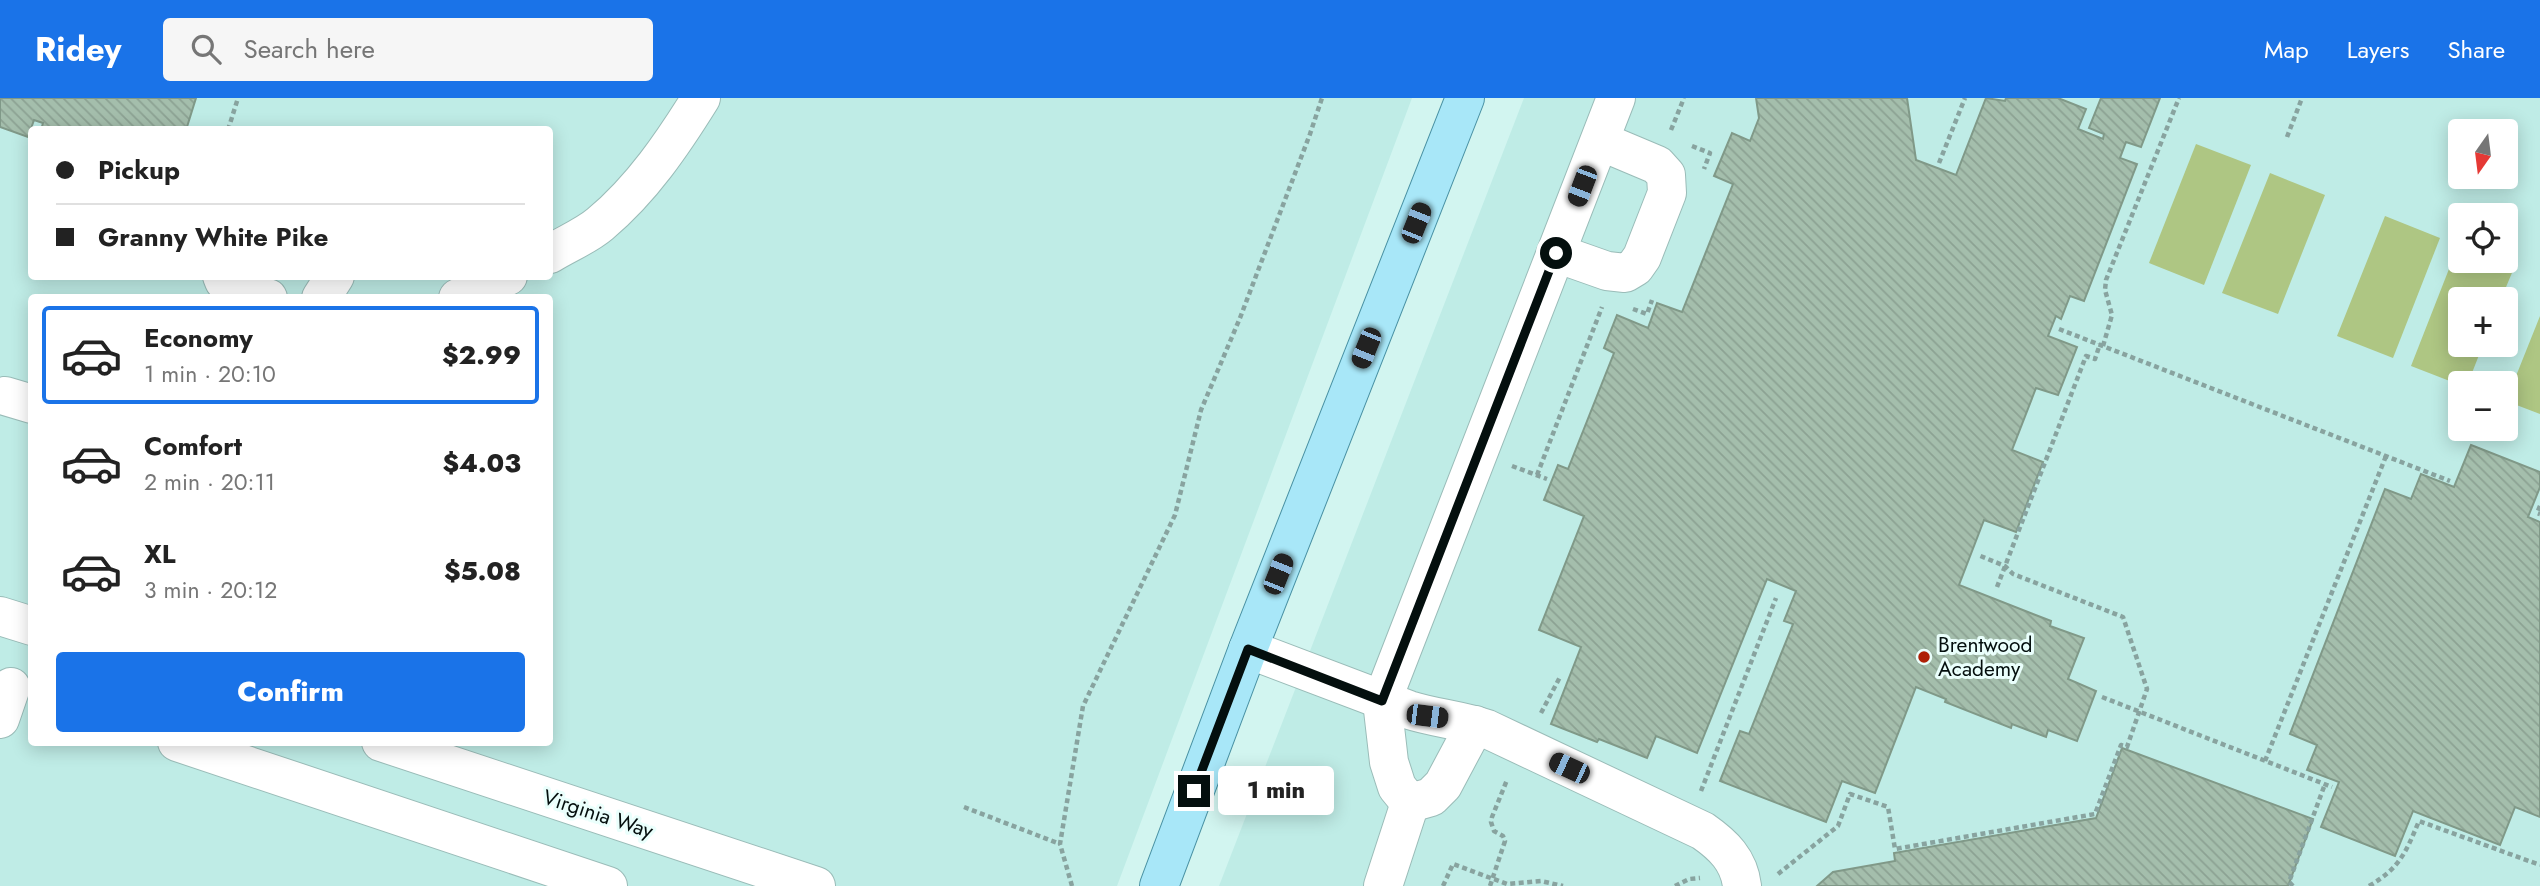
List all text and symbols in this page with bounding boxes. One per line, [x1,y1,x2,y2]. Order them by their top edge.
search box [163,18,653,81]
text: Ridey [35,26,121,73]
icon: search [187,30,225,68]
text: Search here [243,30,375,68]
text: Map [2264,32,2309,67]
text: Layers [2347,32,2409,67]
text: Share [2447,32,2505,67]
north arrow [2448,119,2518,189]
map controls [2448,119,2518,441]
text: Pickup [98,151,180,189]
car [1565,163,1600,209]
car [1399,200,1434,246]
button: locate [2448,203,2518,273]
text: Granny White Pike [98,218,329,256]
route start [1540,237,1572,269]
button: + [2448,287,2518,357]
text: Economy [144,319,253,357]
icon: car [60,324,123,387]
car [1349,325,1384,371]
text: $2.99 [442,336,521,374]
text: 1 min · 20:10 [144,357,276,391]
button: − [2448,371,2518,441]
text: Comfort [144,427,242,465]
icon: car [60,432,123,495]
text: $4.03 [443,444,521,482]
text: 2 min · 20:11 [144,465,275,499]
text: XL [144,535,176,573]
icon: car [60,540,123,603]
car [1261,551,1296,597]
text: $5.08 [444,552,521,590]
text: 3 min · 20:12 [144,573,277,607]
place label: Brentwood Academy [1938,630,2032,684]
marker: Brentwood Academy [1916,649,1932,665]
button: Confirm [56,652,525,732]
car [1405,703,1450,729]
car [1546,750,1593,786]
callout: 1 min [1218,766,1334,816]
text: 1 min [1247,773,1305,807]
route end [1178,775,1210,807]
street label: Virginia Way [539,782,658,846]

